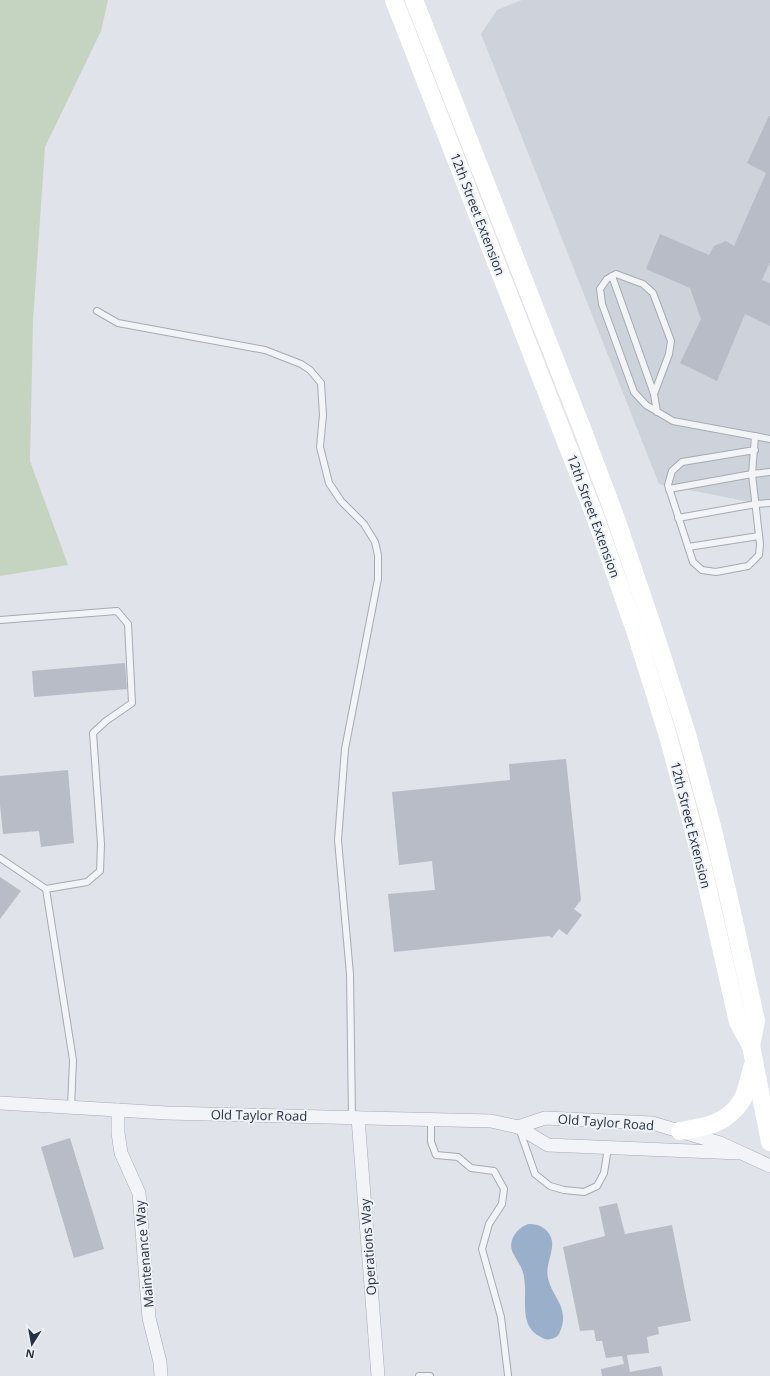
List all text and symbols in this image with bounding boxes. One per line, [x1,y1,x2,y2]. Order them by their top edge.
street label: 12th Street Extension [446,150,510,278]
street label: 12th Street Extension [563,452,625,580]
street label: 12th Street Extension [667,760,715,890]
street label: Old Taylor Road [211,1105,307,1125]
street label: Old Taylor Road [557,1110,655,1134]
street label: Operations Way [356,1198,380,1296]
street label: Maintenance Way [130,1199,158,1309]
north arrow [12,1324,52,1364]
text: N [24,1346,36,1363]

